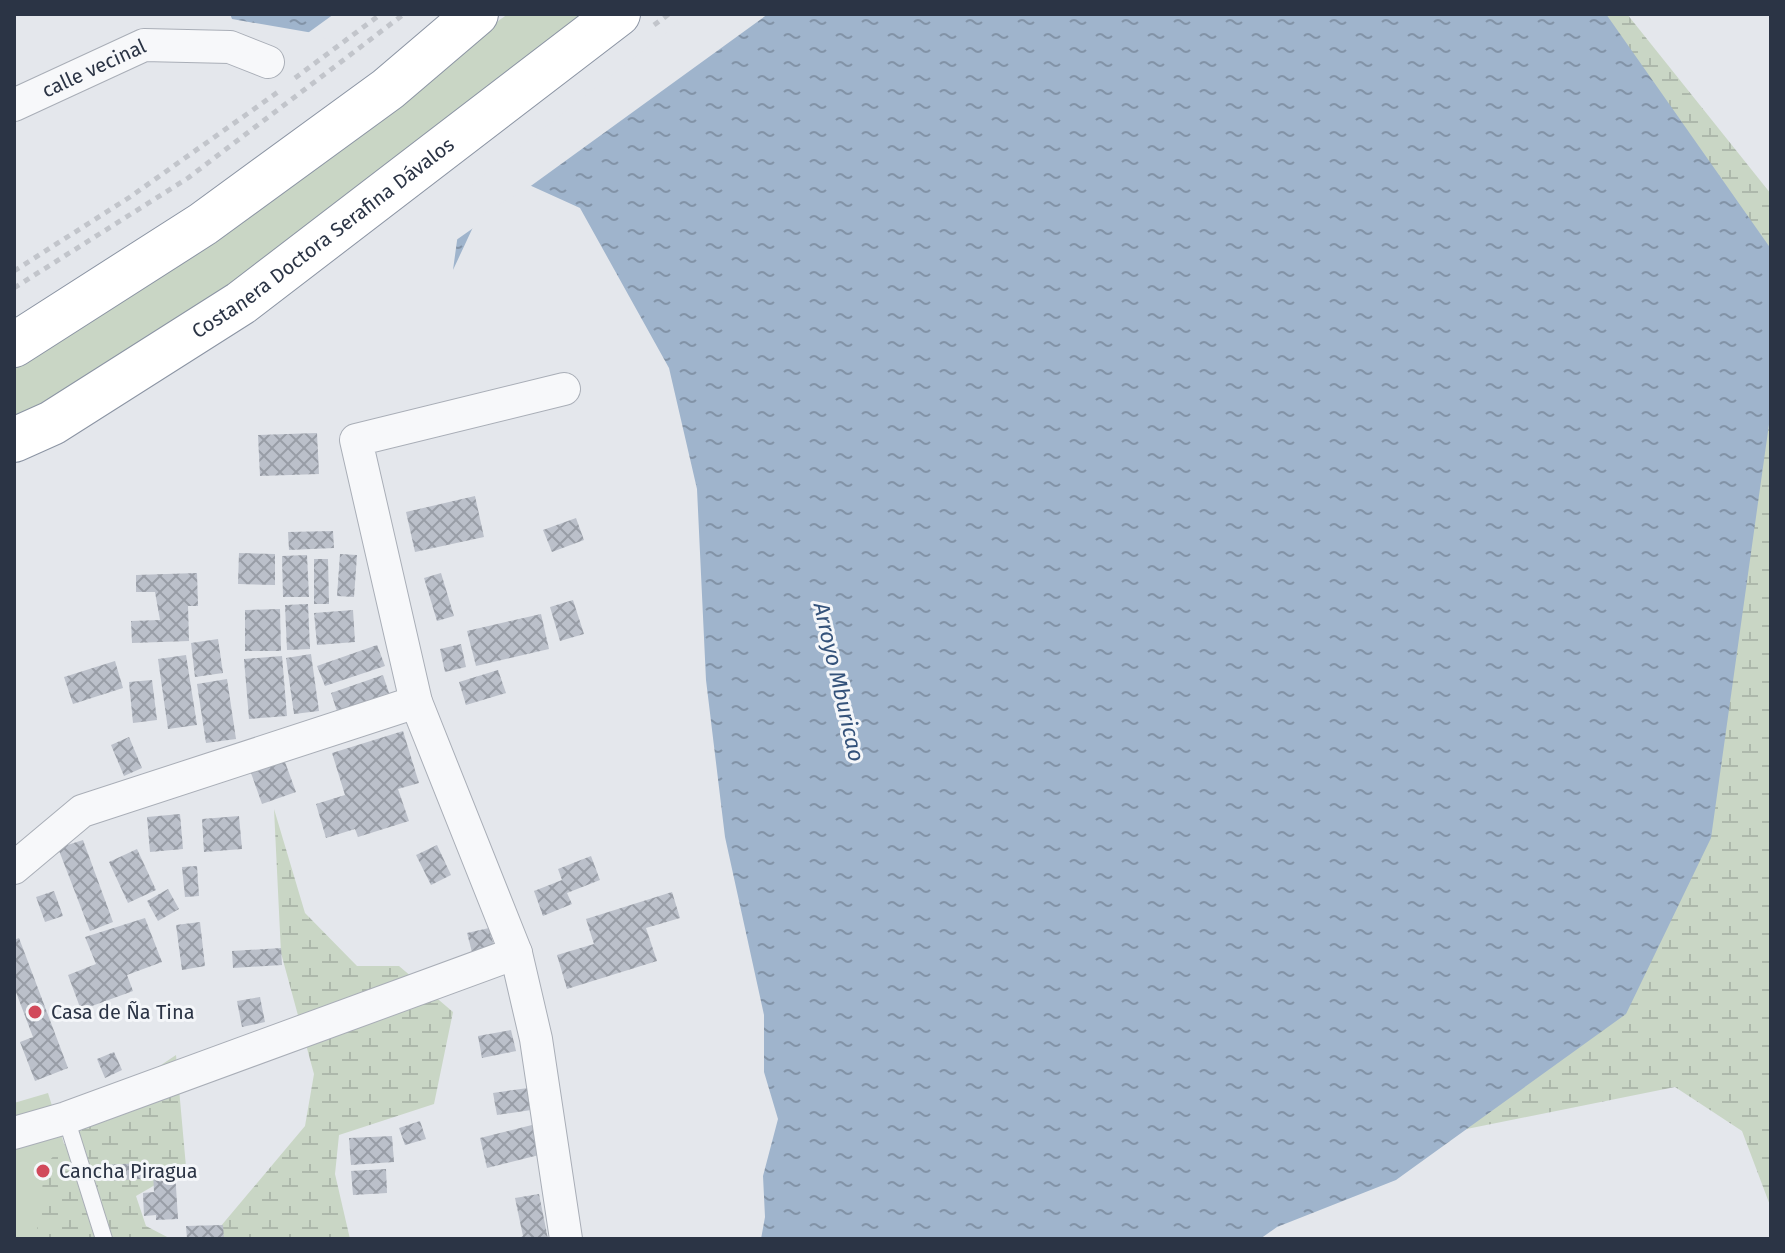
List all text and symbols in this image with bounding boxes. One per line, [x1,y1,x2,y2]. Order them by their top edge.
street label: calle vecinal [38,34,150,103]
street label: Costanera Doctora Serafina Dávalos [187,132,459,343]
water label: Arroyo Mburicao [807,599,870,764]
place label: Casa de Ña Tina [51,1000,195,1024]
marker: Casa de Ña Tina [26,1003,44,1021]
place label: Cancha Piragua [59,1159,198,1183]
marker: Cancha Piragua [34,1162,52,1180]

